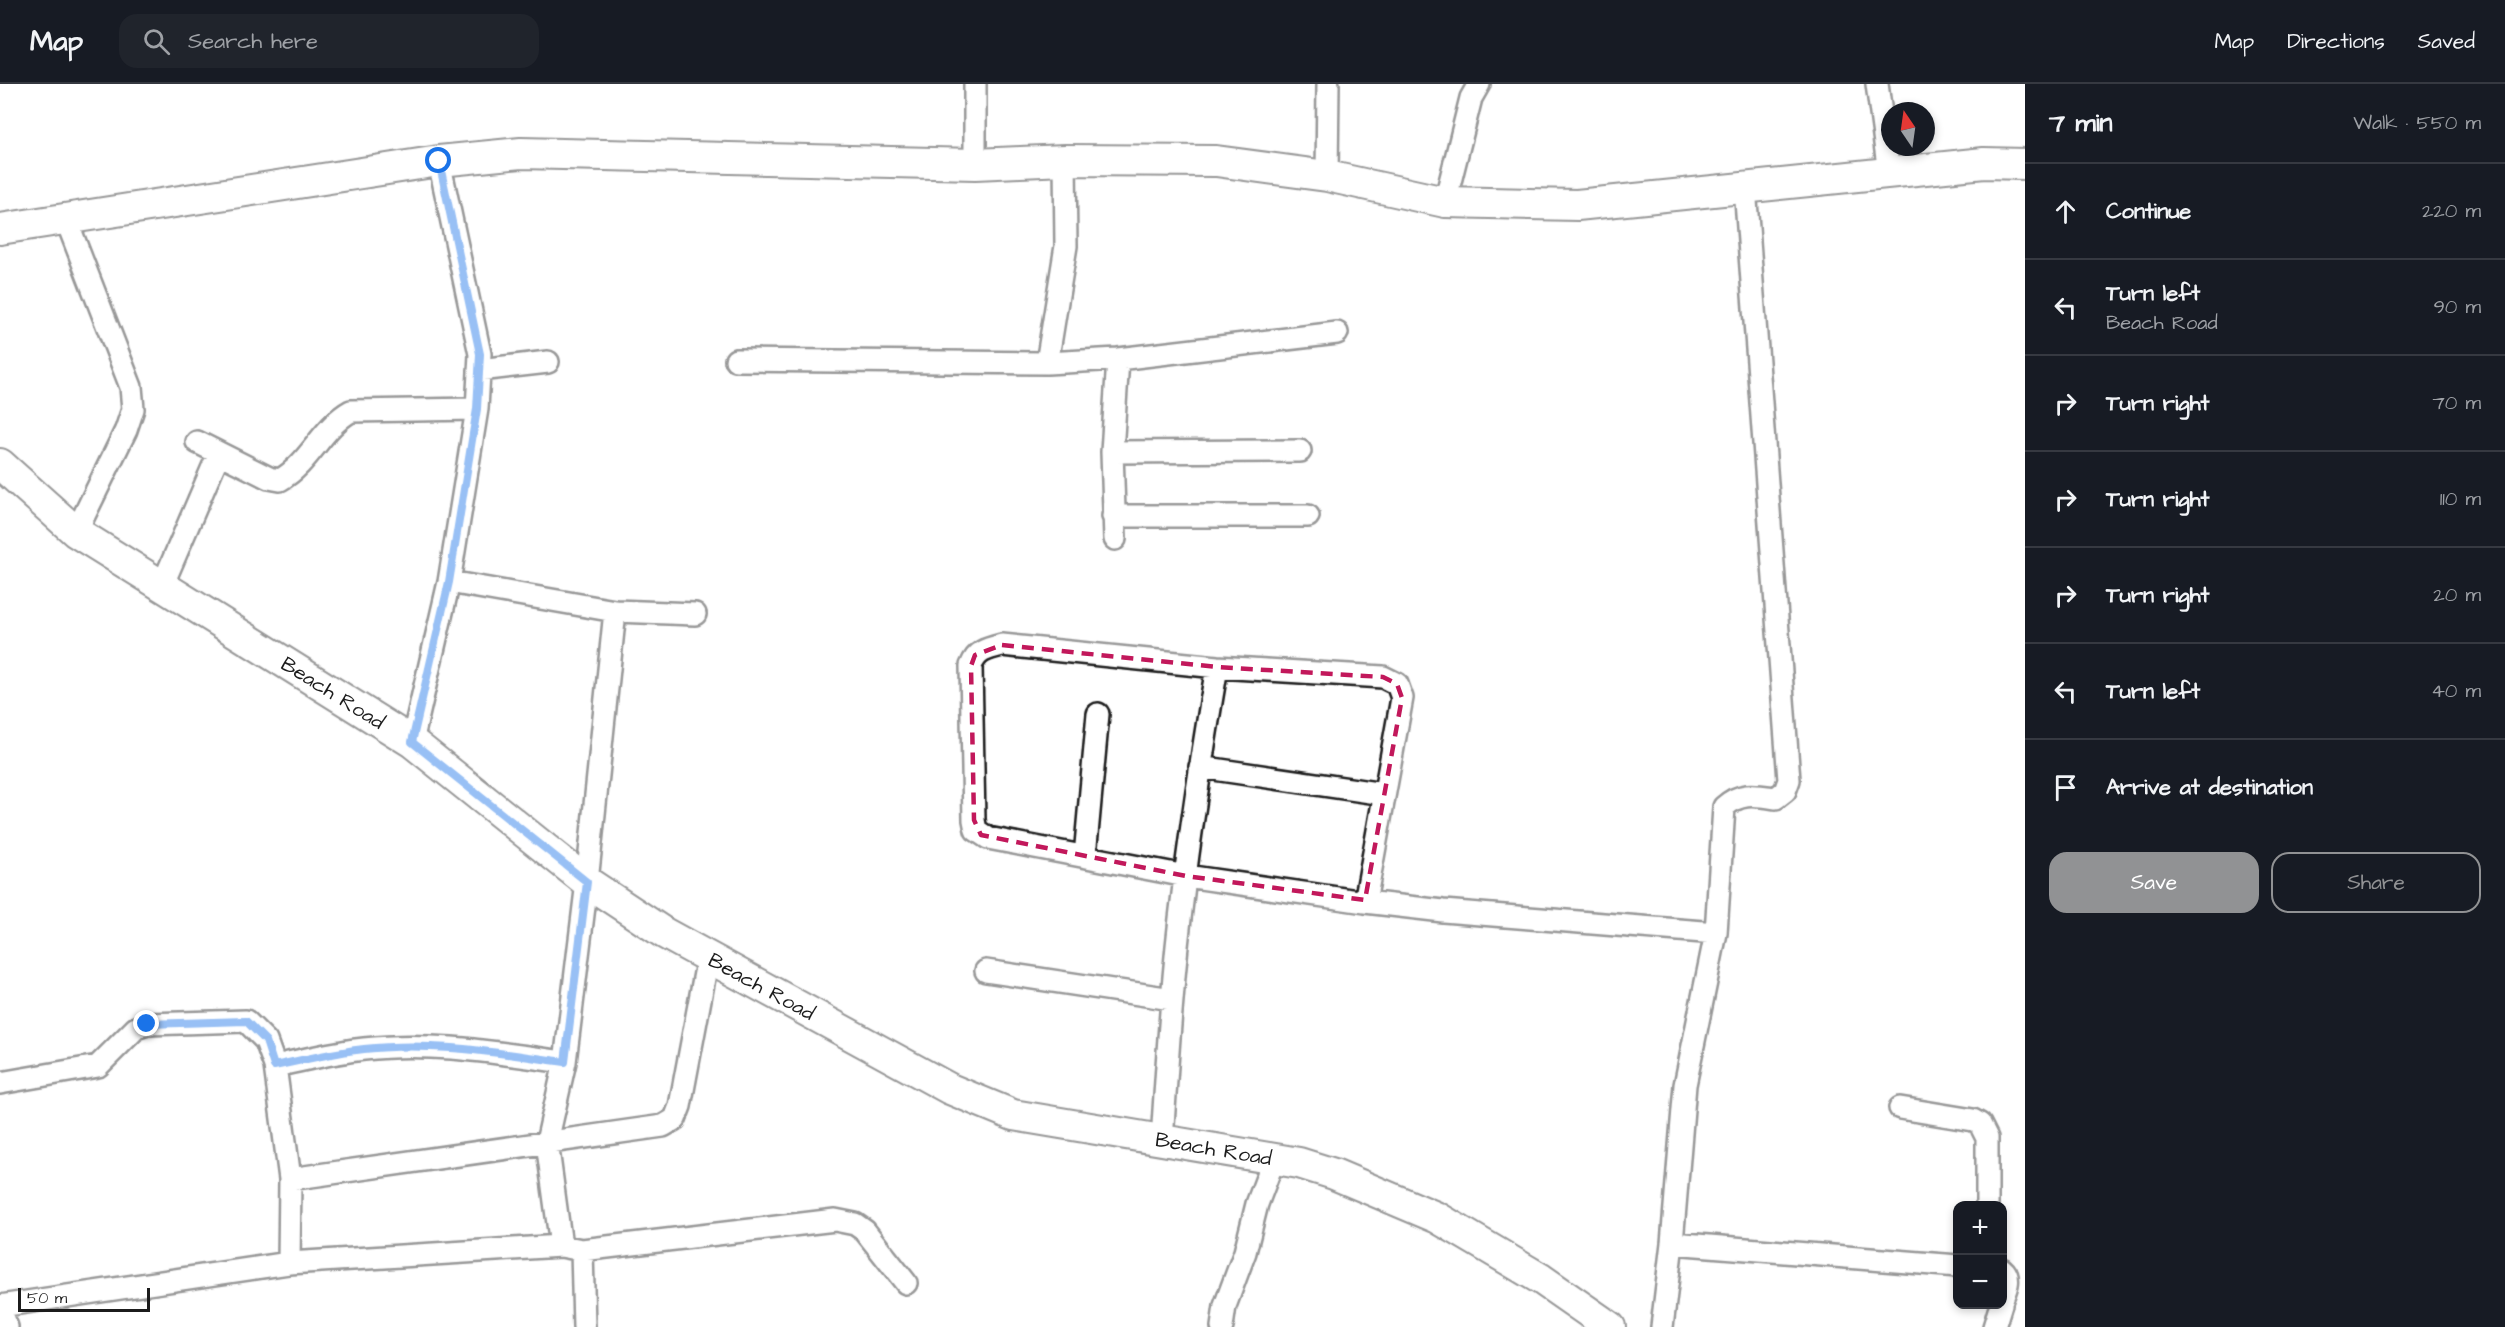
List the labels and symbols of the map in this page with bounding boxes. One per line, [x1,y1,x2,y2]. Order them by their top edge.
north arrow [1881,102,1935,156]
route start [425,147,451,173]
street label: Beach Road [276,649,391,736]
street label: Beach Road [703,945,820,1027]
route end [133,1010,159,1036]
street label: Beach Road [1153,1125,1274,1173]
scale bar [18,1285,150,1312]

